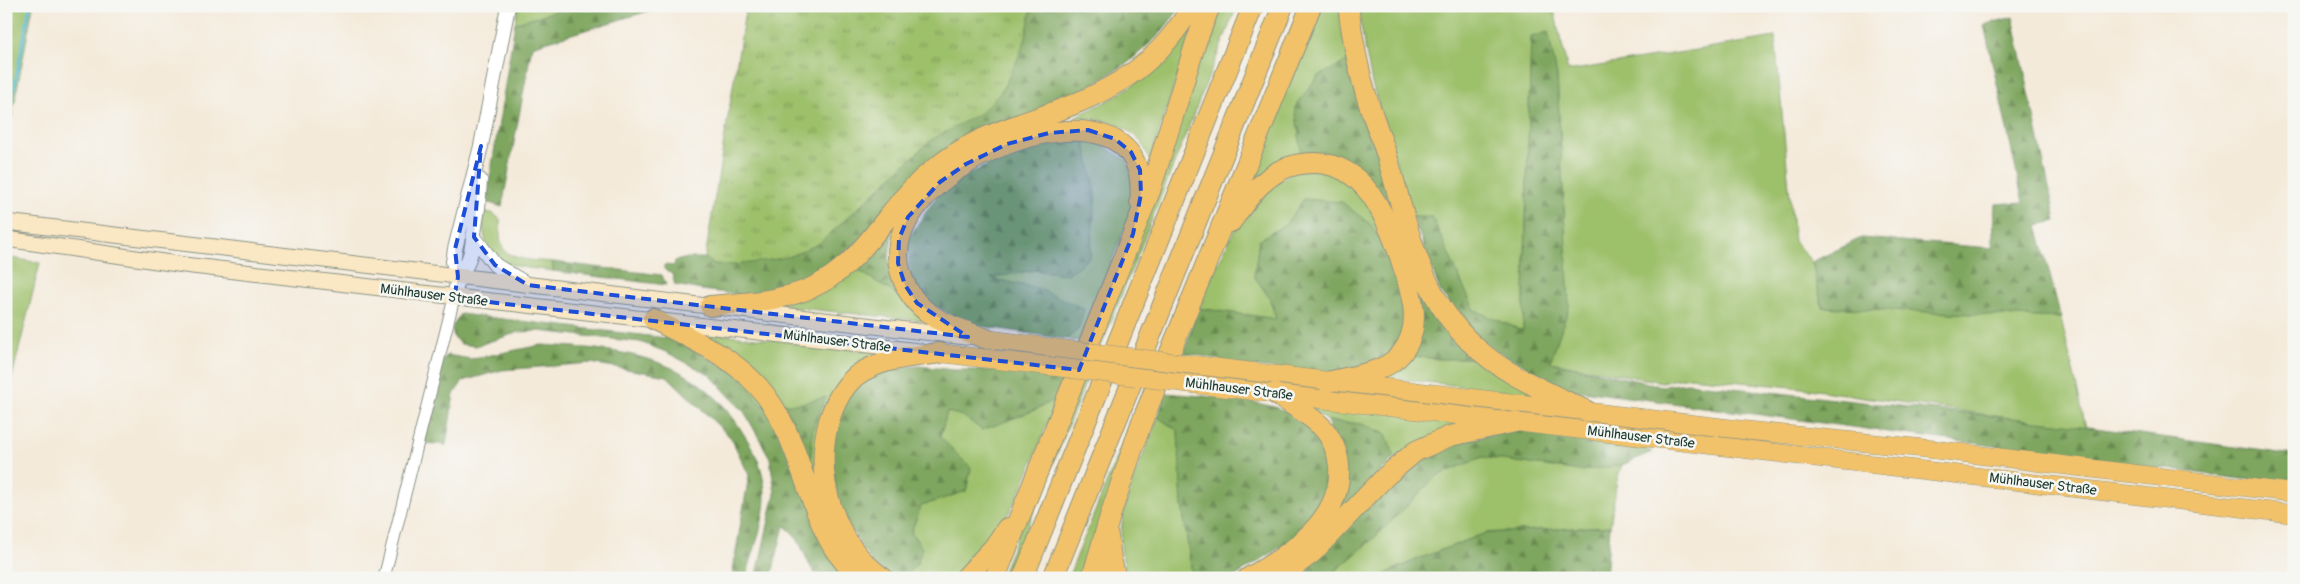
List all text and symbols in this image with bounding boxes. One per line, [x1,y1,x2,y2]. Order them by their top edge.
street label: Mühlhauser Straße [379,280,489,310]
street label: Mühlhauser Straße [782,326,892,356]
street label: Mühlhauser Straße [1184,374,1294,404]
street label: Mühlhauser Straße [1586,422,1696,452]
street label: Mühlhauser Straße [1988,469,2098,499]

